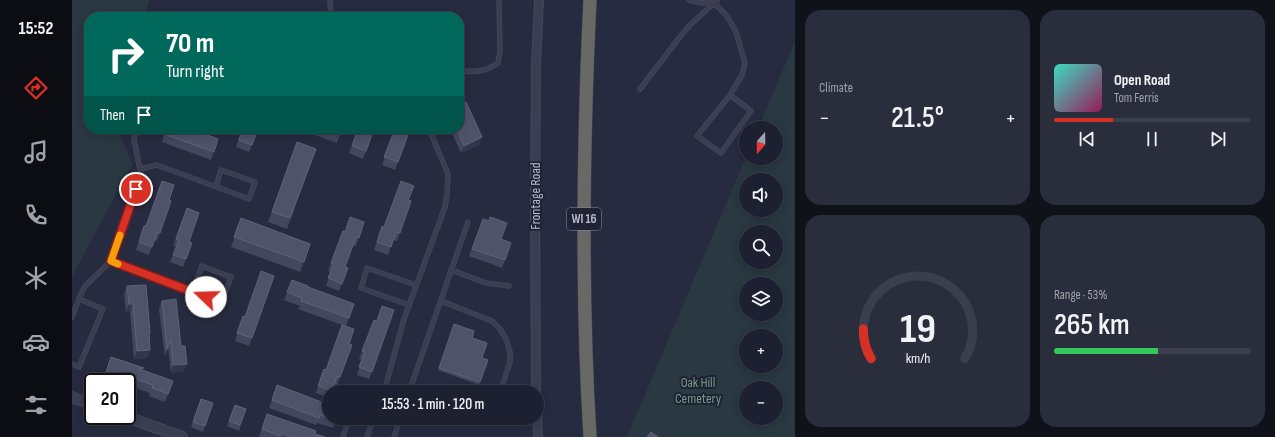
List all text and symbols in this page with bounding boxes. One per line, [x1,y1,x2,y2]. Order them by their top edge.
text: 15:52 [19,18,53,39]
text: 70 m [166,27,214,60]
icon: right [100,28,152,80]
text: Turn right [166,61,224,82]
text: Open Road [1114,71,1170,90]
icon: directions [22,74,50,102]
text: Climate [819,80,853,96]
text: Tom Ferris [1114,90,1159,106]
text: 21.5° [891,100,944,136]
icon: arrive [133,104,155,126]
text: − [819,105,830,132]
text: + [1005,105,1016,132]
text: Then [100,106,125,125]
north arrow [739,121,783,165]
map controls [739,121,783,425]
icon: previous [1076,128,1098,150]
icon: pause [1141,128,1163,150]
icon: next [1207,128,1229,150]
icon: music [22,138,50,166]
street label: Frontage Road [527,162,544,230]
pin [119,172,153,206]
button: sound [739,173,783,217]
icon: arrive [125,178,147,200]
icon: phone [22,201,50,229]
road number: WI 16 [567,208,601,230]
button: search [739,225,783,269]
icon: climate [22,264,50,292]
position arrow [185,276,227,318]
button: layers [739,277,783,321]
text: Range · 53% [1054,287,1108,303]
text: 19 [899,305,936,354]
text: 265 km [1054,307,1130,343]
icon: car [22,328,50,356]
button: + [739,329,783,373]
text: km/h [905,349,930,366]
speed limit sign: 20 [84,373,136,425]
park label: Oak Hill Cemetery [675,374,722,407]
button: − [739,381,783,425]
icon: filters [22,391,50,419]
text: 15:53 · 1 min · 120 m [382,395,484,414]

